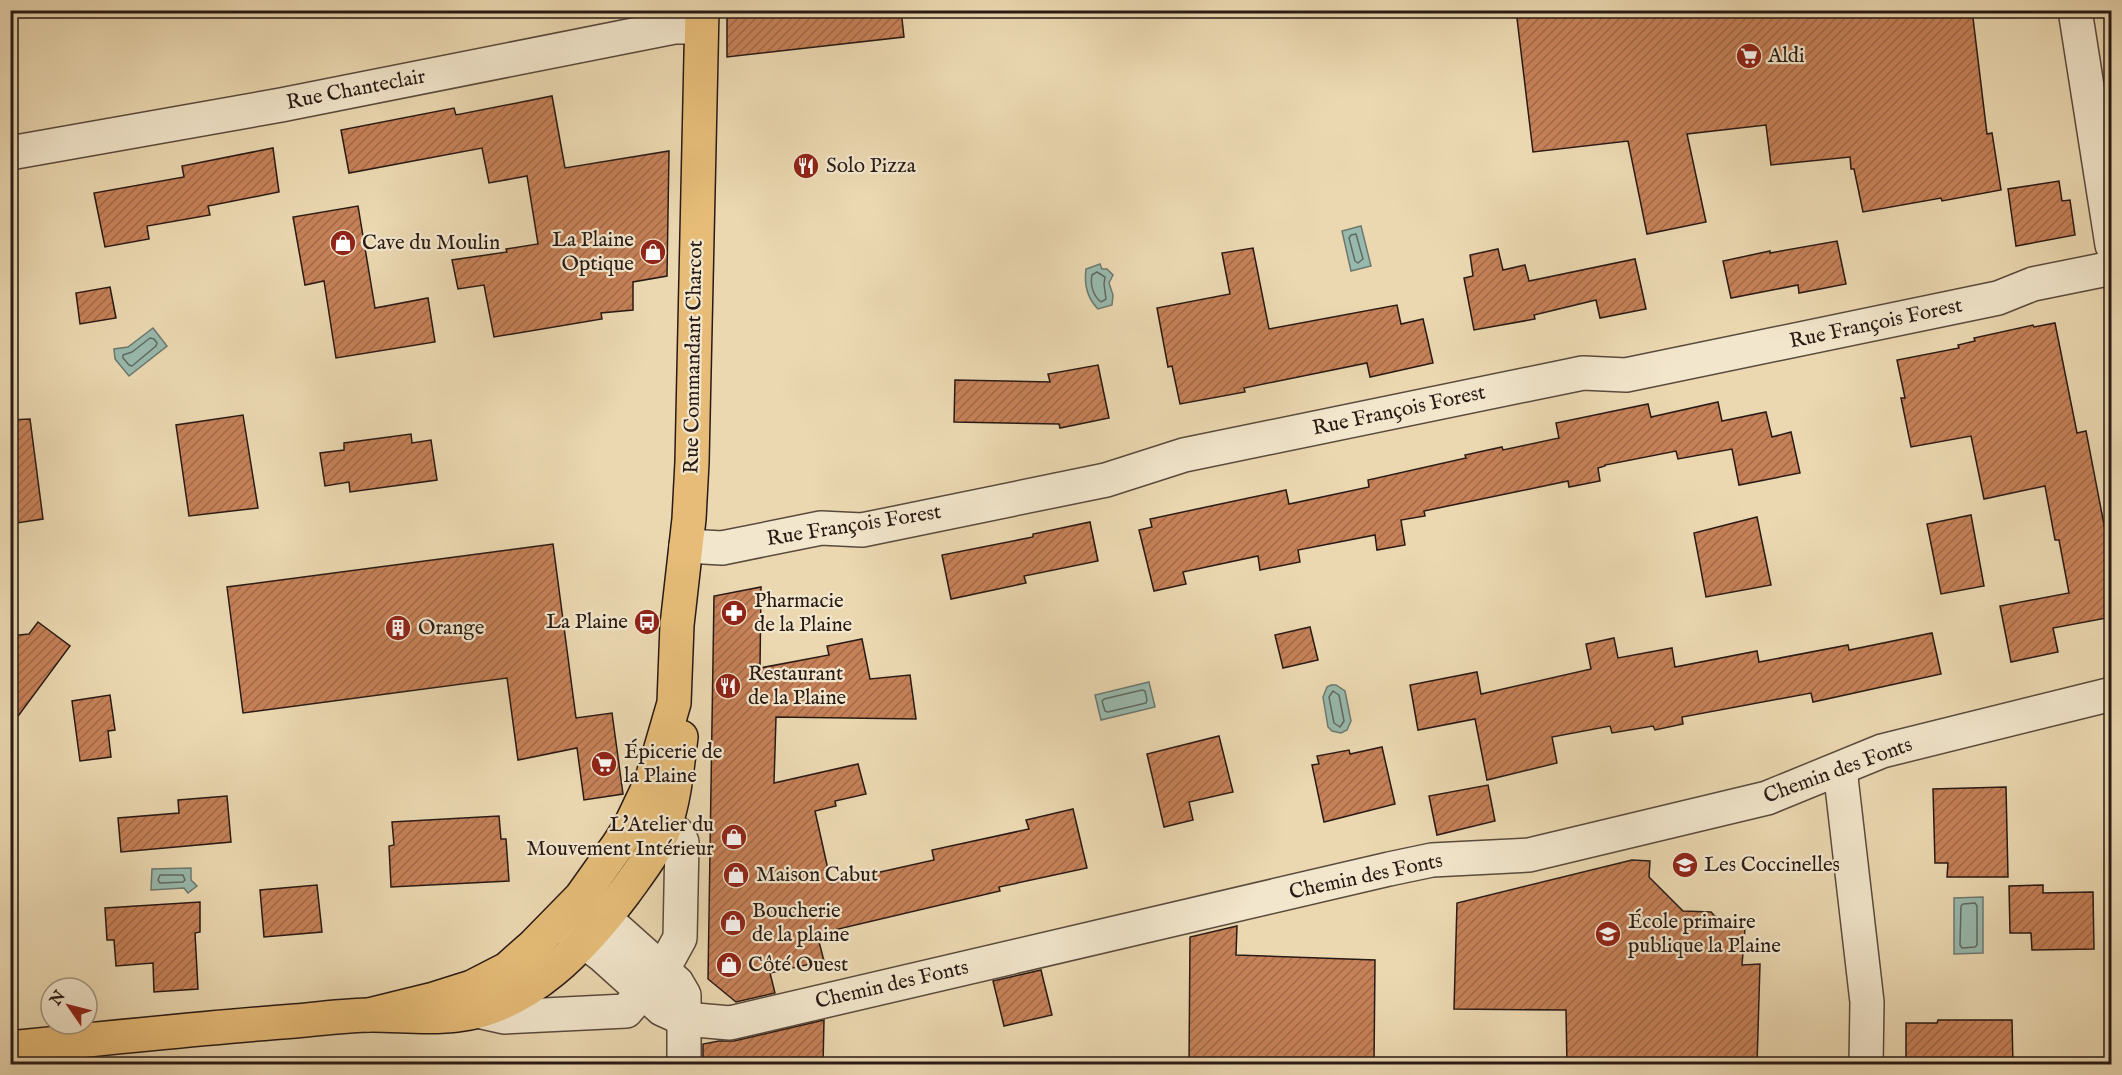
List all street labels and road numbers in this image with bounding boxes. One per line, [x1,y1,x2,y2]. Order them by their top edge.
street label: Rue Chanteclair [284,63,428,117]
street label: Rue Commandant Charcot [678,240,710,474]
street label: Rue François Forest [1787,292,1965,356]
street label: Rue François Forest [1310,379,1488,443]
street label: Rue François Forest [765,499,943,553]
street label: Chemin des Fonts [1760,732,1916,810]
street label: Chemin des Fonts [1287,848,1445,906]
street label: Chemin des Fonts [813,954,971,1016]

